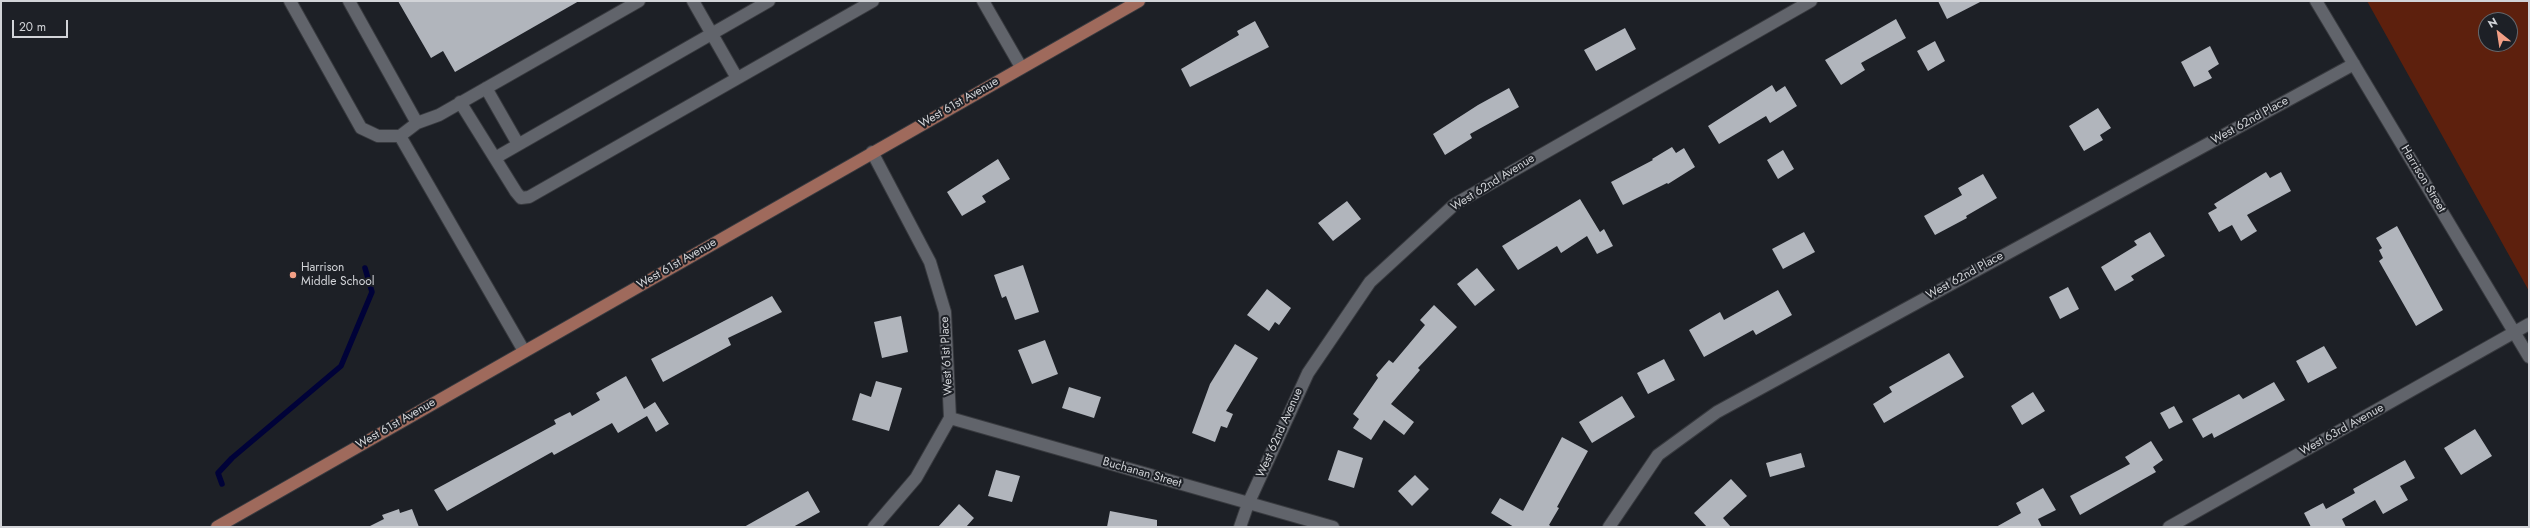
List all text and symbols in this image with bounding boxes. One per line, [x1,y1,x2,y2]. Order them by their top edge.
scale bar [14,12,70,38]
north arrow [2478,12,2518,52]
text: N [2485,13,2500,32]
text: 20 m [19,18,46,36]
street label: West 61st Avenue [917,74,1001,132]
street label: West 62nd Place [2209,94,2291,148]
street label: Harrison Street [2397,143,2449,215]
street label: West 62nd Avenue [1448,151,1538,215]
street label: West 61st Avenue [635,235,719,293]
street label: West 62nd Place [1924,249,2006,303]
place label: Harrison Middle School [301,261,375,289]
marker: Harrison Middle School [288,270,298,280]
street label: West 61st Place [938,316,956,396]
street label: West 62nd Avenue [1254,386,1306,480]
street label: West 61st Avenue [354,395,438,453]
street label: West 63rd Avenue [2297,401,2387,459]
street label: Buchanan Street [1101,455,1183,491]

